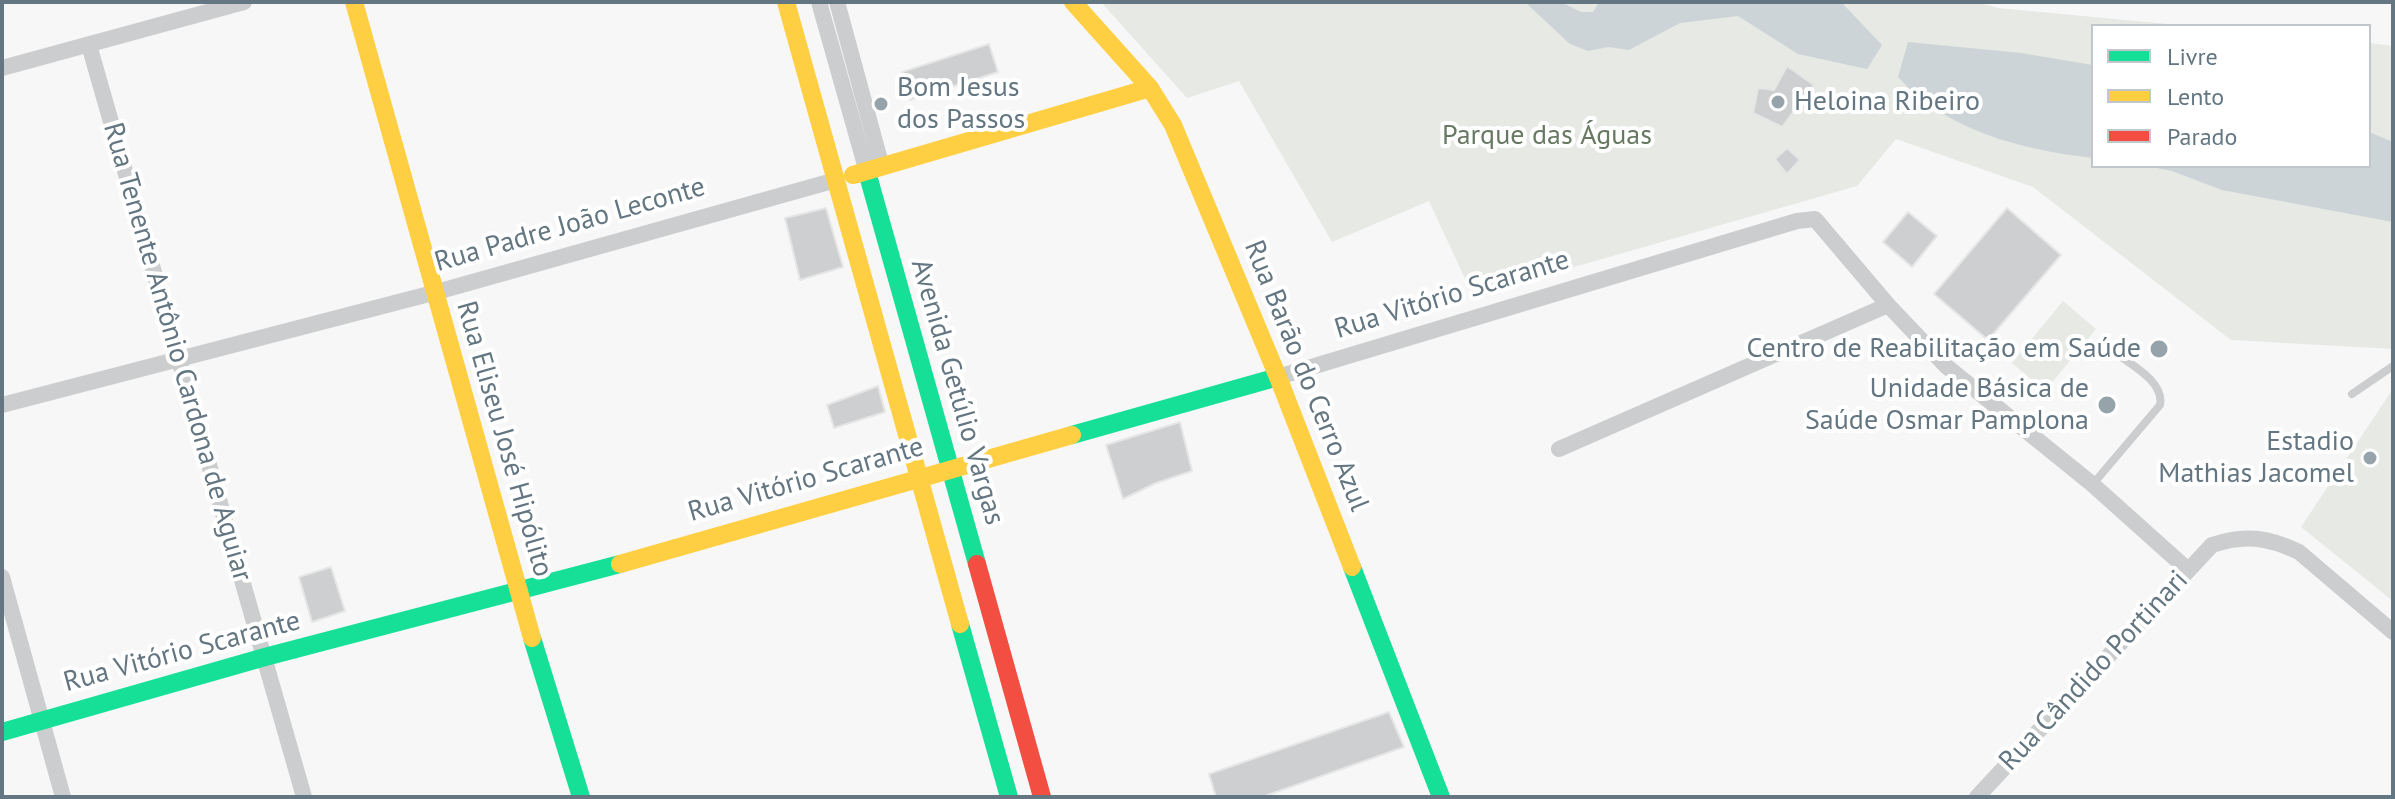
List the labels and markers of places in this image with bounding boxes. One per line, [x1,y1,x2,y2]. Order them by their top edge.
place label: Bom Jesus dos Passos [897,71,1025,137]
place label: Heloina Ribeiro [1794,85,1980,119]
marker: Heloina Ribeiro [1769,93,1787,111]
marker: Bom Jesus dos Passos [872,95,890,113]
place label: Centro de Reabilitação em Saúde [1747,332,2141,366]
marker: Centro de Reabilitação em Saúde [2148,338,2170,360]
place label: Unidade Básica de Saúde Osmar Pamplona [1805,372,2089,438]
marker: Unidade Básica de Saúde Osmar Pamplona [2096,394,2118,416]
place label: Estadio Mathias Jacomel [2158,425,2354,491]
marker: Estadio Mathias Jacomel [2361,449,2379,467]

